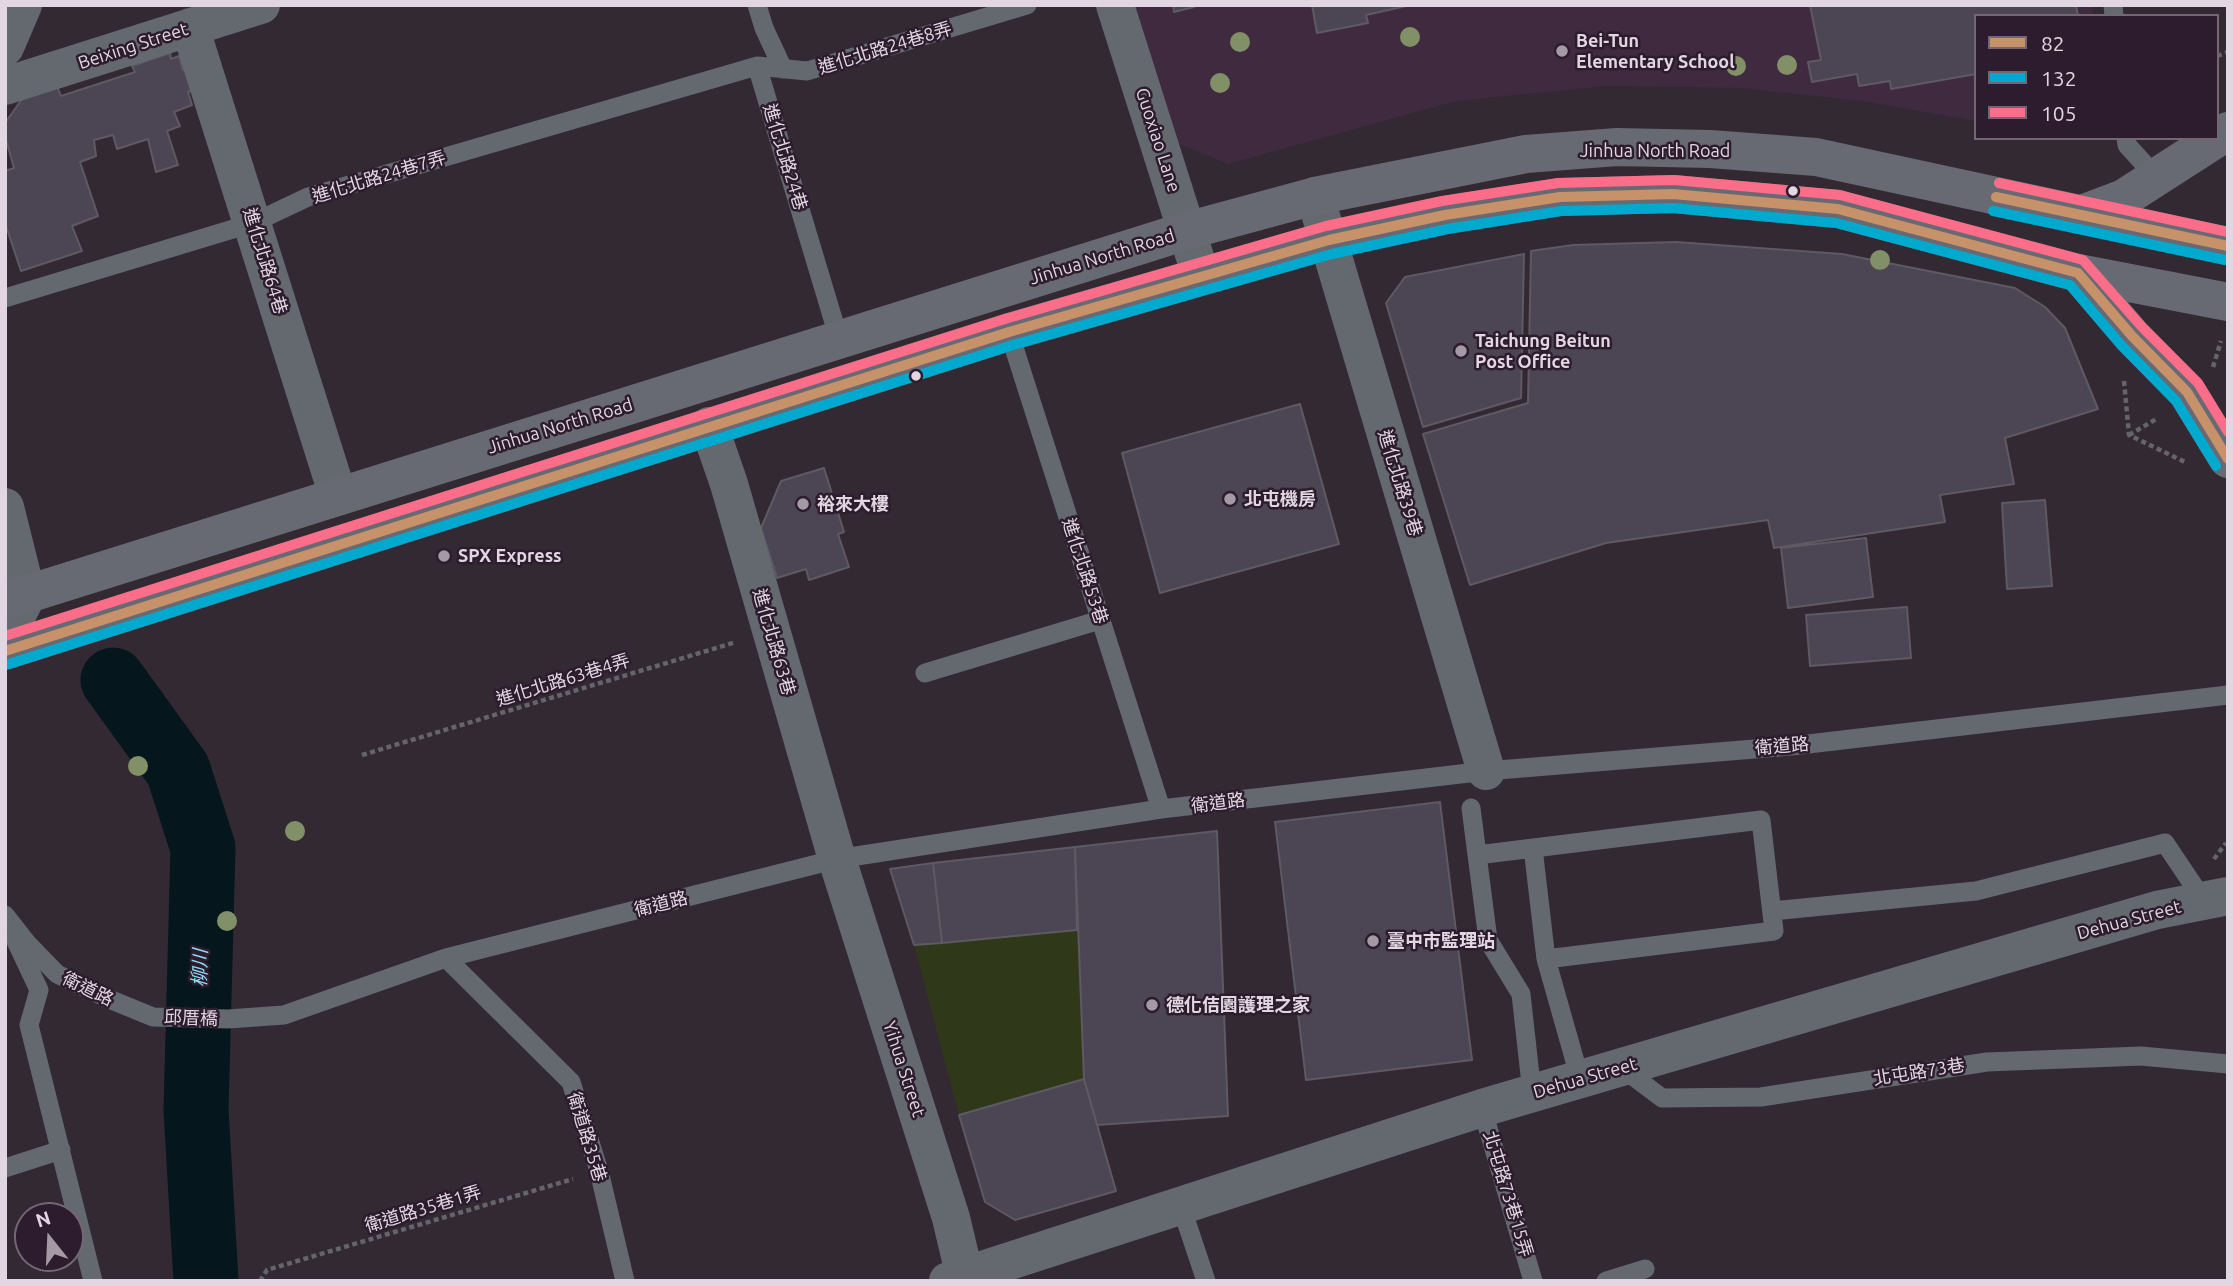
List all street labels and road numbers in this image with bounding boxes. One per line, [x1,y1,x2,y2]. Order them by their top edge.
street label: 進化北路24巷8弄 [816,17,954,79]
street label: Beixing Street [75,18,191,74]
street label: Guoxiao Lane [1131,85,1185,195]
street label: 進化北路24巷 [759,101,811,213]
street label: Jinhua North Road [1580,140,1730,162]
street label: 進化北路24巷7弄 [310,146,448,208]
street label: 進化北路64巷 [239,205,291,317]
street label: Jinhua North Road [1027,225,1177,289]
street label: Jinhua North Road [485,394,635,458]
street label: 進化北路39巷 [1374,427,1426,539]
street label: 進化北路53巷 [1058,515,1112,627]
street label: 進化北路63巷 [748,586,800,698]
street label: 進化北路63巷4弄 [494,649,632,711]
street label: 衛道路 [1754,733,1810,759]
street label: 衛道路 [1190,789,1246,817]
street label: 衛道路 [632,887,690,921]
street label: Dehua Street [2075,896,2183,944]
street label: 衛道路 [59,967,117,1011]
street label: 邱厝橋 [164,1006,218,1030]
street label: Yihua Street [878,1018,930,1120]
street label: Dehua Street [1531,1053,1639,1103]
street label: 北屯路73巷 [1872,1054,1966,1090]
street label: 衛道路35巷 [563,1090,611,1184]
street label: 北屯路73巷15弄 [1479,1128,1537,1260]
street label: 衛道路35巷1弄 [362,1181,484,1237]

